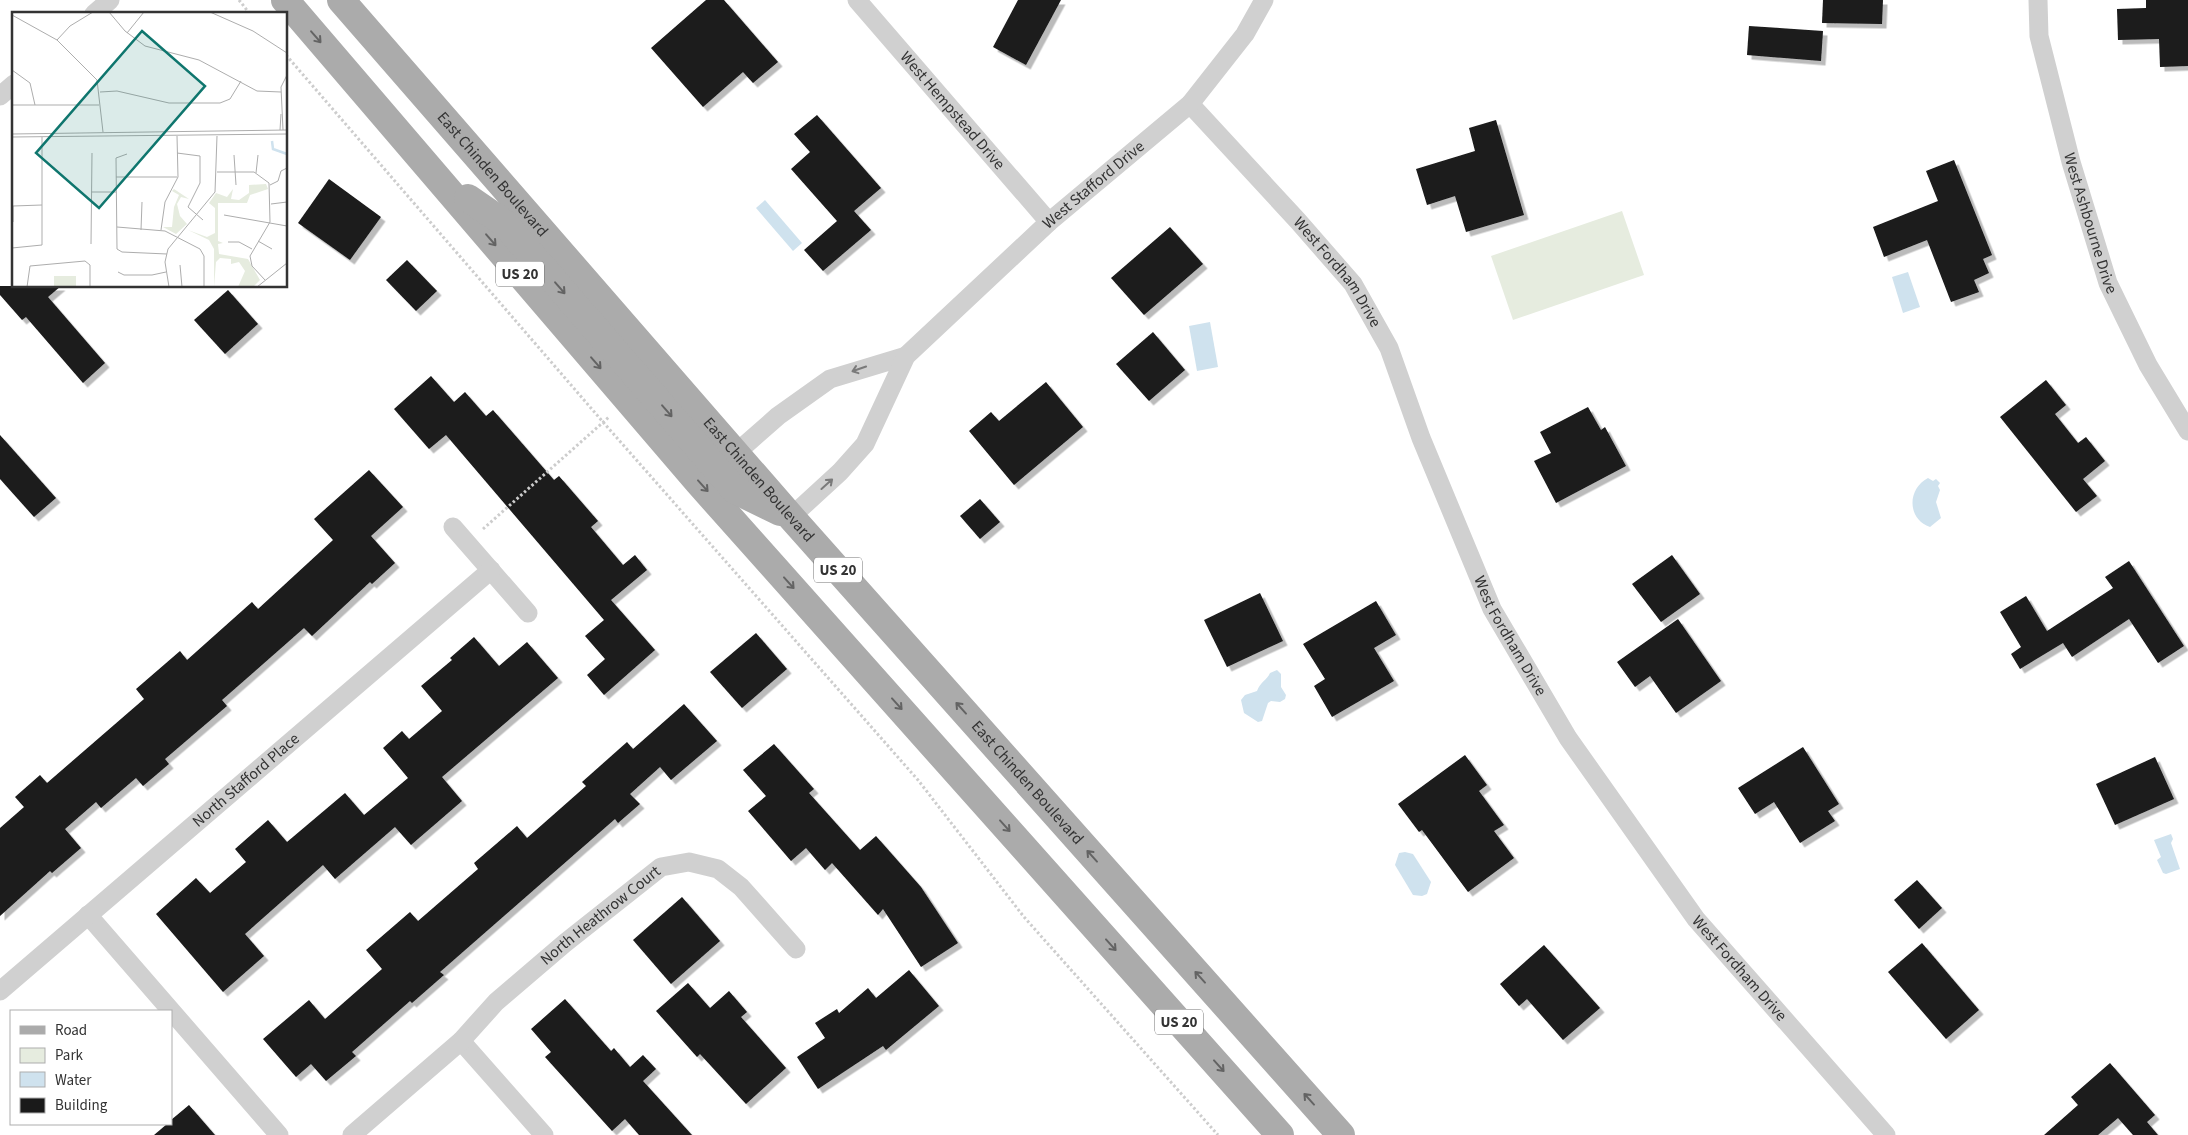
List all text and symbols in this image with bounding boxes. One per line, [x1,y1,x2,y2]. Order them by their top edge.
inset map [12,12,288,288]
one-way arrow [311,30,322,43]
street label: West Hempstead Drive [895,46,1010,174]
street label: East Chinden Boulevard [432,107,553,242]
street label: West Stafford Drive [1038,136,1149,234]
street label: West Ashbourne Drive [2058,150,2123,297]
street label: West Fordham Drive [1288,212,1386,331]
one-way arrow [485,233,497,246]
road number: US 20 [496,262,544,286]
one-way arrow [554,281,565,294]
one-way arrow [591,357,602,370]
one-way arrow [851,365,867,375]
one-way arrow [661,404,672,417]
street label: East Chinden Boulevard [698,412,819,547]
one-way arrow [820,478,833,490]
one-way arrow [697,480,708,493]
road number: US 20 [814,558,862,582]
street label: West Fordham Drive [1468,572,1552,700]
one-way arrow [783,576,795,589]
one-way arrow [891,698,903,711]
one-way arrow [955,702,967,715]
street label: East Chinden Boulevard [966,716,1089,849]
street label: North Stafford Place [188,728,304,832]
one-way arrow [999,819,1011,832]
one-way arrow [1087,849,1098,862]
street label: North Heathrow Court [536,860,666,970]
street label: West Fordham Drive [1687,911,1792,1026]
one-way arrow [1105,938,1117,951]
one-way arrow [1195,971,1206,984]
legend [10,1010,172,1125]
road number: US 20 [1155,1010,1203,1034]
text: Road [55,1020,87,1041]
text: Park [55,1045,84,1066]
one-way arrow [1213,1059,1224,1072]
text: Water [55,1070,92,1091]
one-way arrow [1303,1092,1314,1105]
text: Building [55,1095,108,1116]

